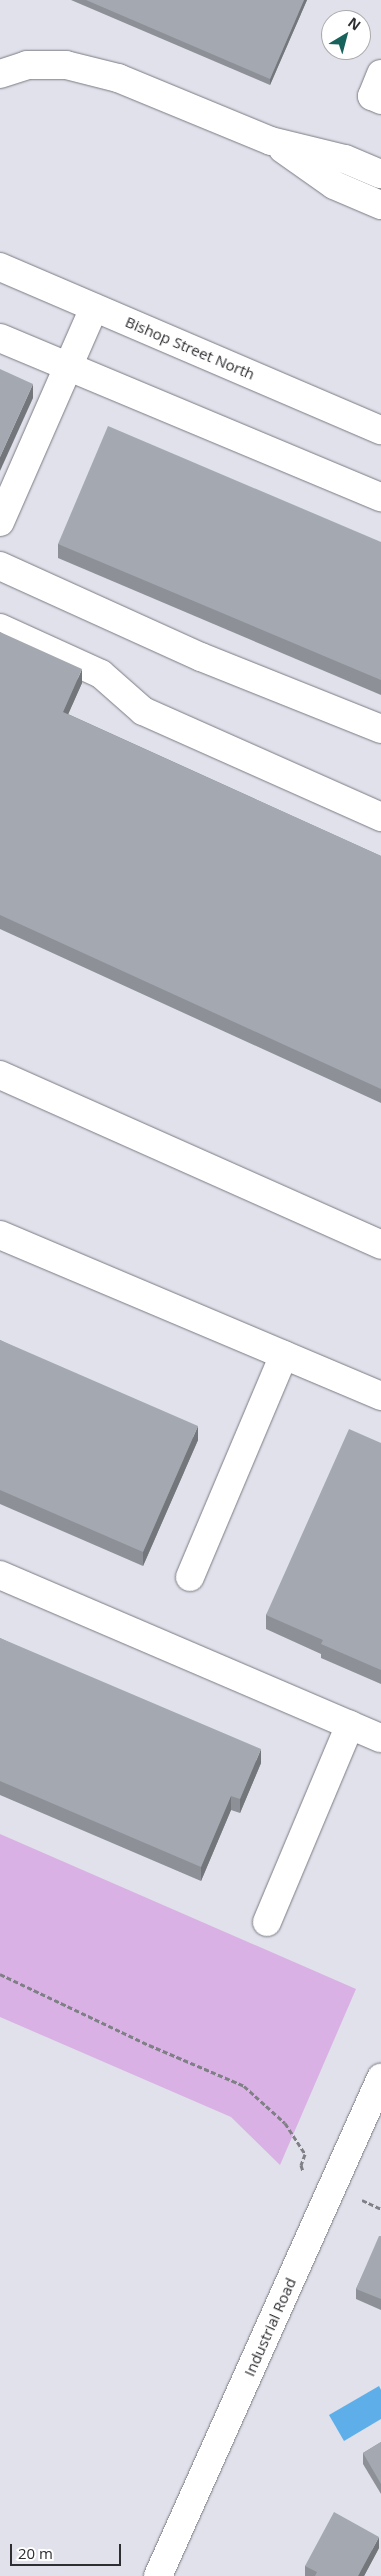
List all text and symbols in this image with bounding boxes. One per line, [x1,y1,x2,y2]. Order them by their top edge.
north arrow [321,10,371,60]
text: N [344,12,365,34]
street label: Bishop Street North [123,313,257,383]
street label: Industrial Road [240,2275,300,2379]
scale bar [12,2534,124,2566]
text: 20 m [18,2543,53,2563]

